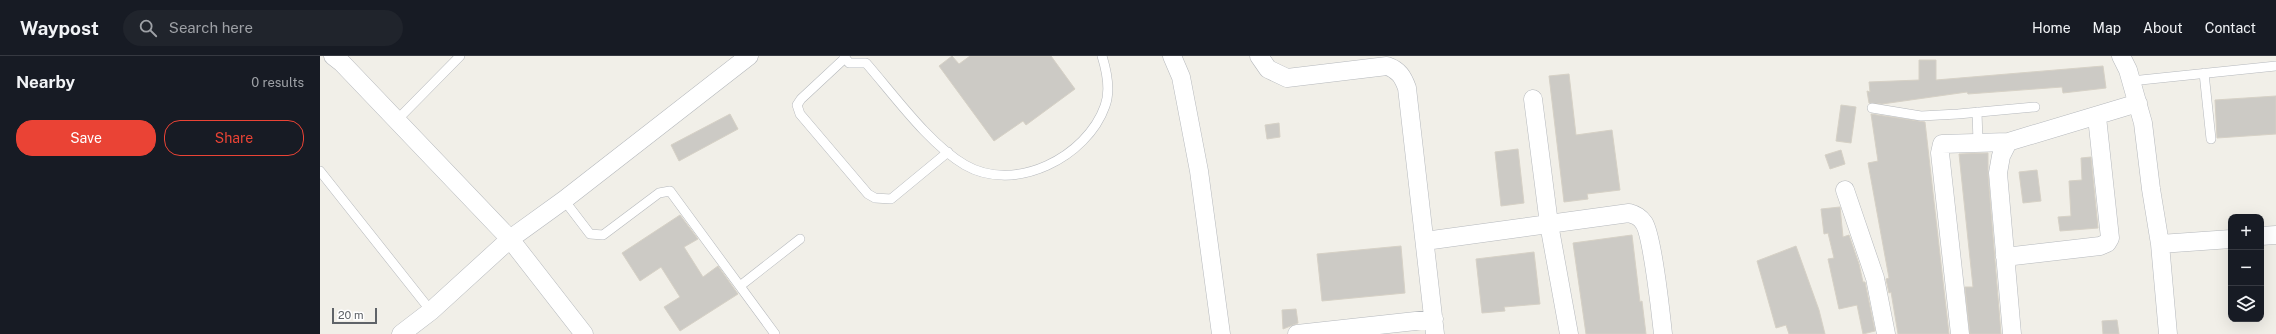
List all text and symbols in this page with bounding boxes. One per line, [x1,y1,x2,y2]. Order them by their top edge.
search box [123,10,403,46]
text: Waypost [20,17,99,39]
icon: search [137,17,159,39]
text: Search here [169,19,253,36]
text: Home [2032,20,2071,36]
text: Map [2093,20,2121,36]
text: About [2143,20,2183,36]
text: Contact [2205,20,2256,36]
text: Nearby [16,72,75,92]
text: 0 results [251,75,304,90]
button: Save [16,120,156,156]
button: Share [164,120,304,156]
map controls [2228,214,2264,322]
button: + [2228,214,2264,250]
button: − [2228,250,2264,286]
button: layers [2228,286,2264,322]
scale bar [332,306,377,325]
text: 20 m [338,309,363,321]

